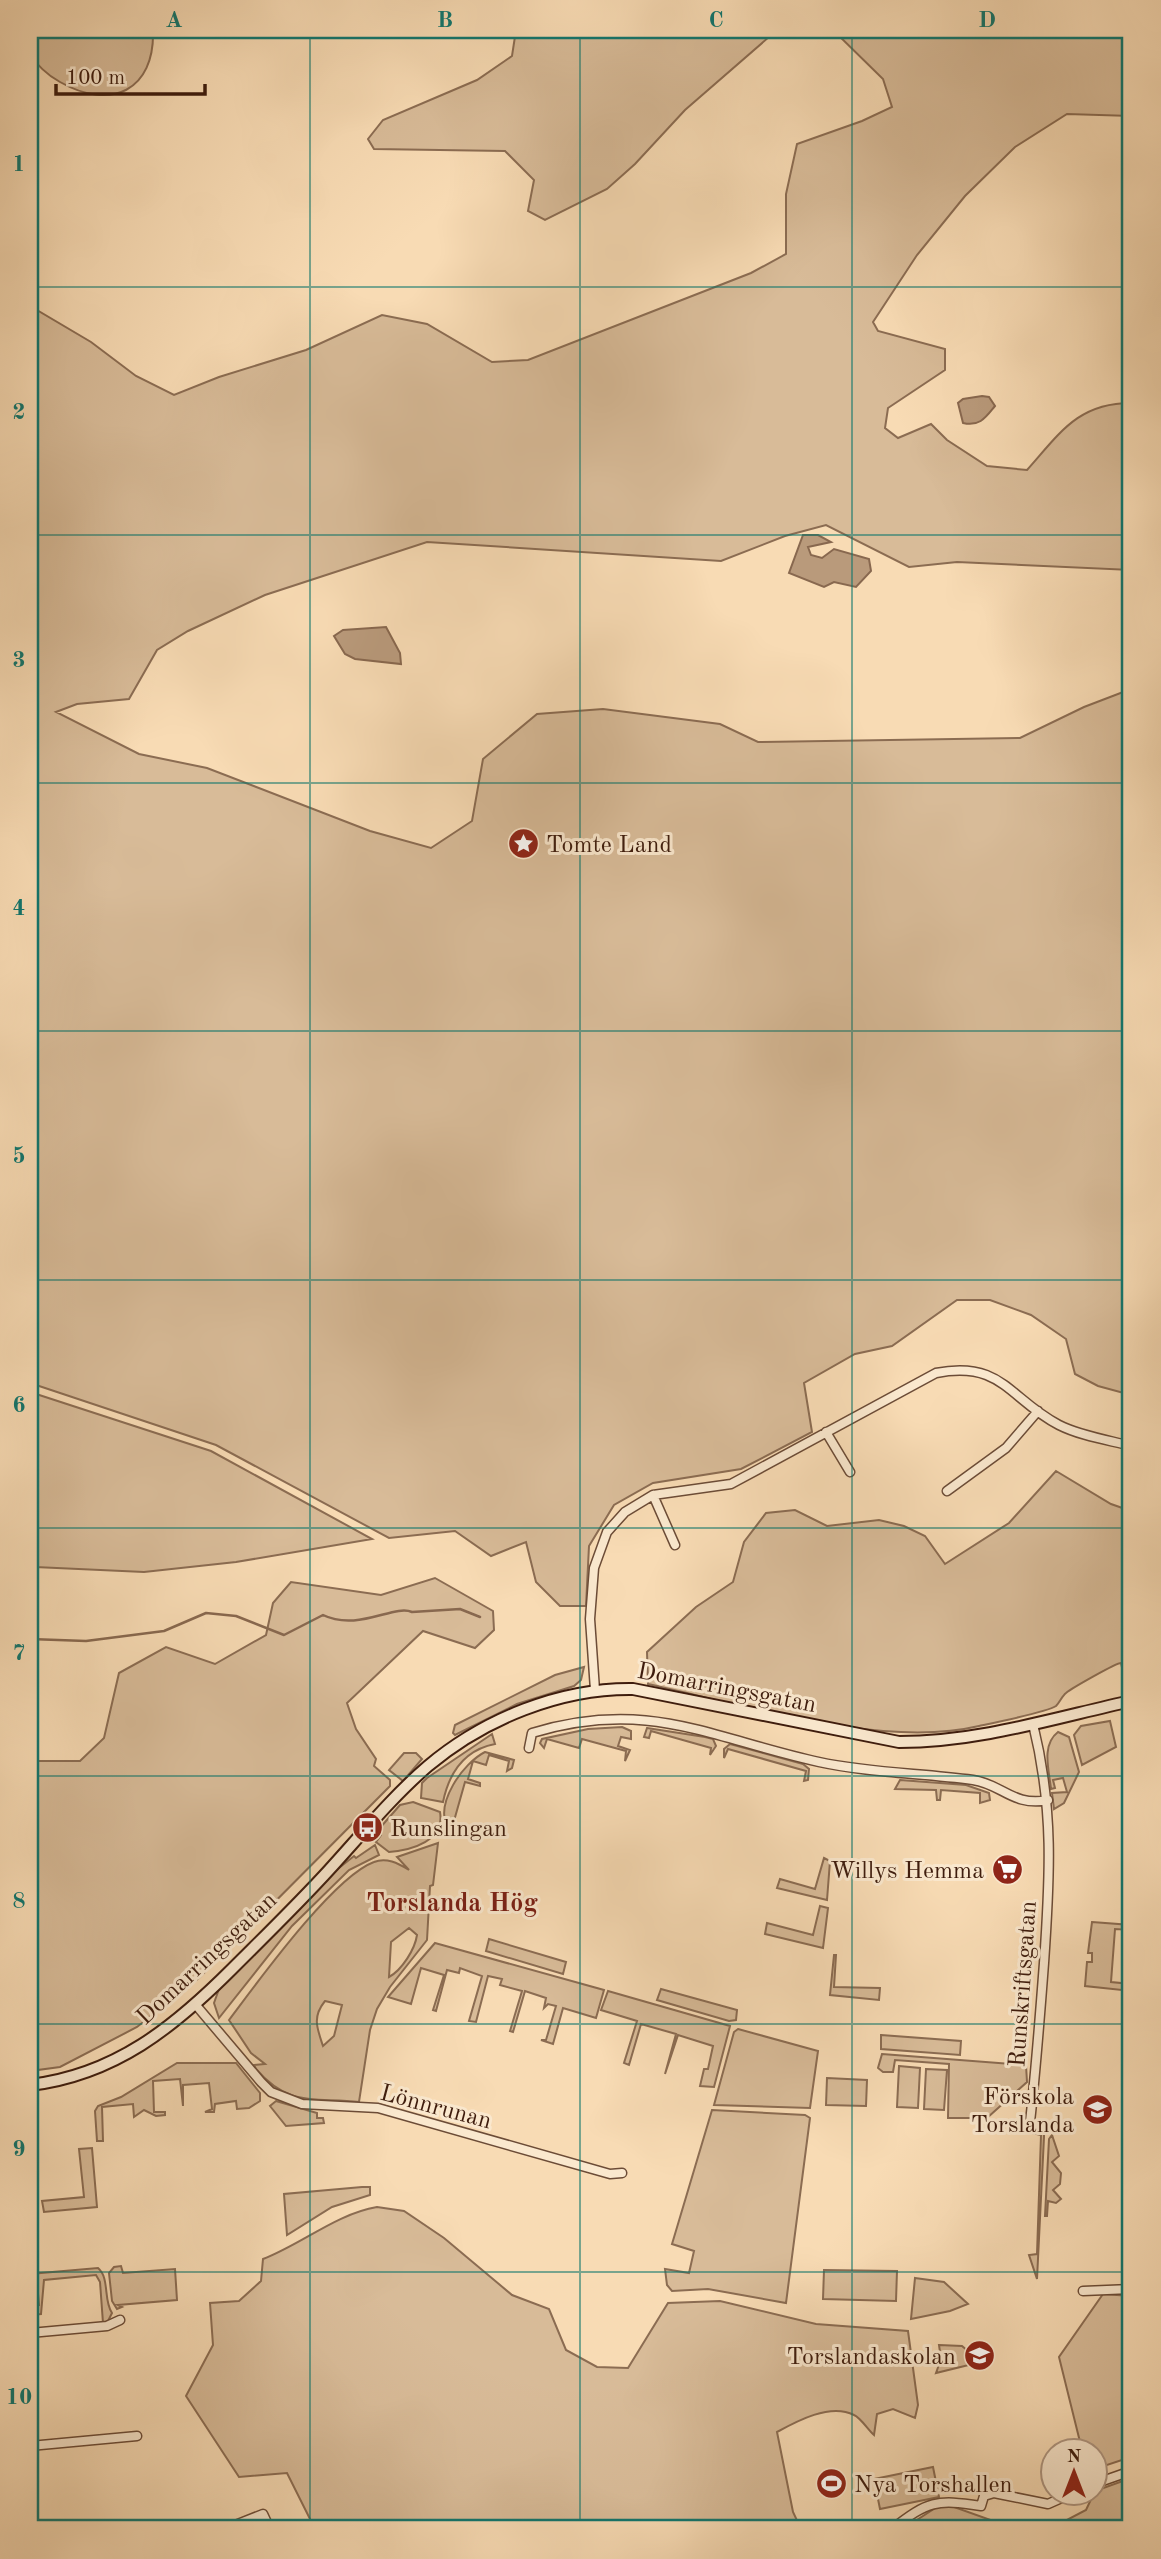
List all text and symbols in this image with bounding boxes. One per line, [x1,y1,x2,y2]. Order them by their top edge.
text: A [165,9,183,32]
text: B [437,9,453,32]
text: C [708,9,724,32]
text: D [978,9,996,32]
scale bar [56,52,205,96]
text: 100 m [66,68,125,89]
text: 1 [12,153,26,176]
text: 2 [12,401,26,424]
text: 3 [12,649,26,672]
place icon: Tomte Land [506,827,540,861]
place label: Tomte Land [546,834,672,858]
text: 4 [12,897,26,920]
text: 5 [12,1145,26,1168]
text: 6 [12,1394,26,1417]
text: 7 [12,1642,26,1665]
street label: Domarringsgatan [635,1660,818,1718]
bus stop icon: Runslingan [350,1811,384,1845]
place label: Runslingan [390,1818,507,1842]
supermarket icon: Willys Hemma [990,1853,1024,1887]
place label: Willys Hemma [830,1860,984,1884]
street label: Domarringsgatan [133,1889,282,2030]
text: 8 [12,1890,26,1913]
district label: Torslanda Hög [366,1891,538,1917]
street label: Runskriftsgatan [1006,1900,1042,2068]
street label: Lönnrunan [377,2082,494,2134]
place label: Förskola Torslanda [971,2086,1074,2138]
school or university icon: Förskola Torslanda [1080,2093,1114,2127]
text: 9 [12,2138,26,2161]
school or university icon: Torslandaskolan [962,2339,996,2373]
place label: Torslandaskolan [787,2346,956,2370]
text: 10 [6,2386,32,2409]
north arrow [1038,2436,1108,2506]
text: N [1067,2448,1082,2467]
sports icon: Nya Torshallen [814,2467,848,2501]
place label: Nya Torshallen [854,2474,1013,2498]

